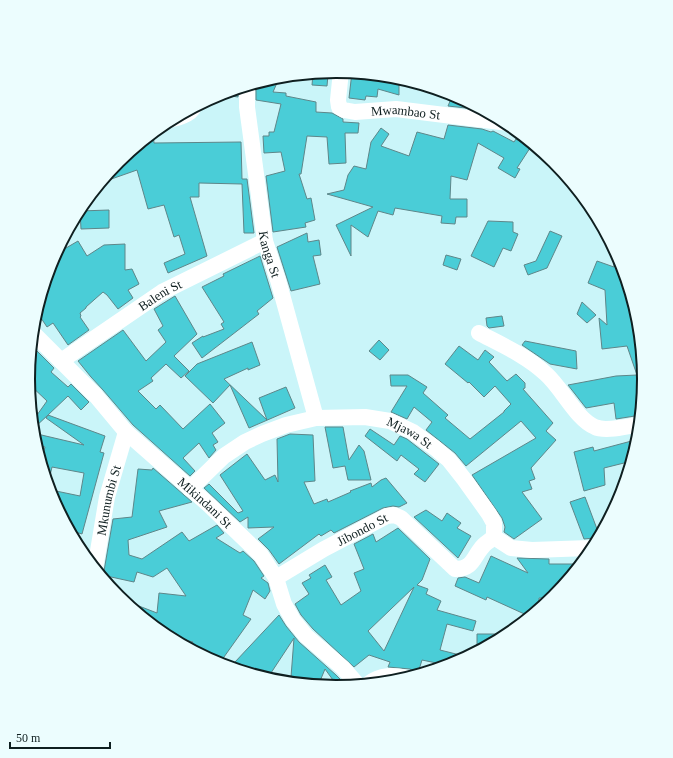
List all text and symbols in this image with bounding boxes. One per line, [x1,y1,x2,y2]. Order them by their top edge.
street label: Mwambao St [370,102,441,122]
street label: Kanga St [256,230,284,280]
street label: Baleni St [135,276,184,314]
street label: Mjawa St [384,414,436,452]
street label: Mkunumbi St [94,463,124,537]
street label: Mikindani St [175,474,236,532]
street label: Jibondo St [334,510,391,549]
scale bar [10,724,110,750]
text: 50 m [16,731,41,745]

